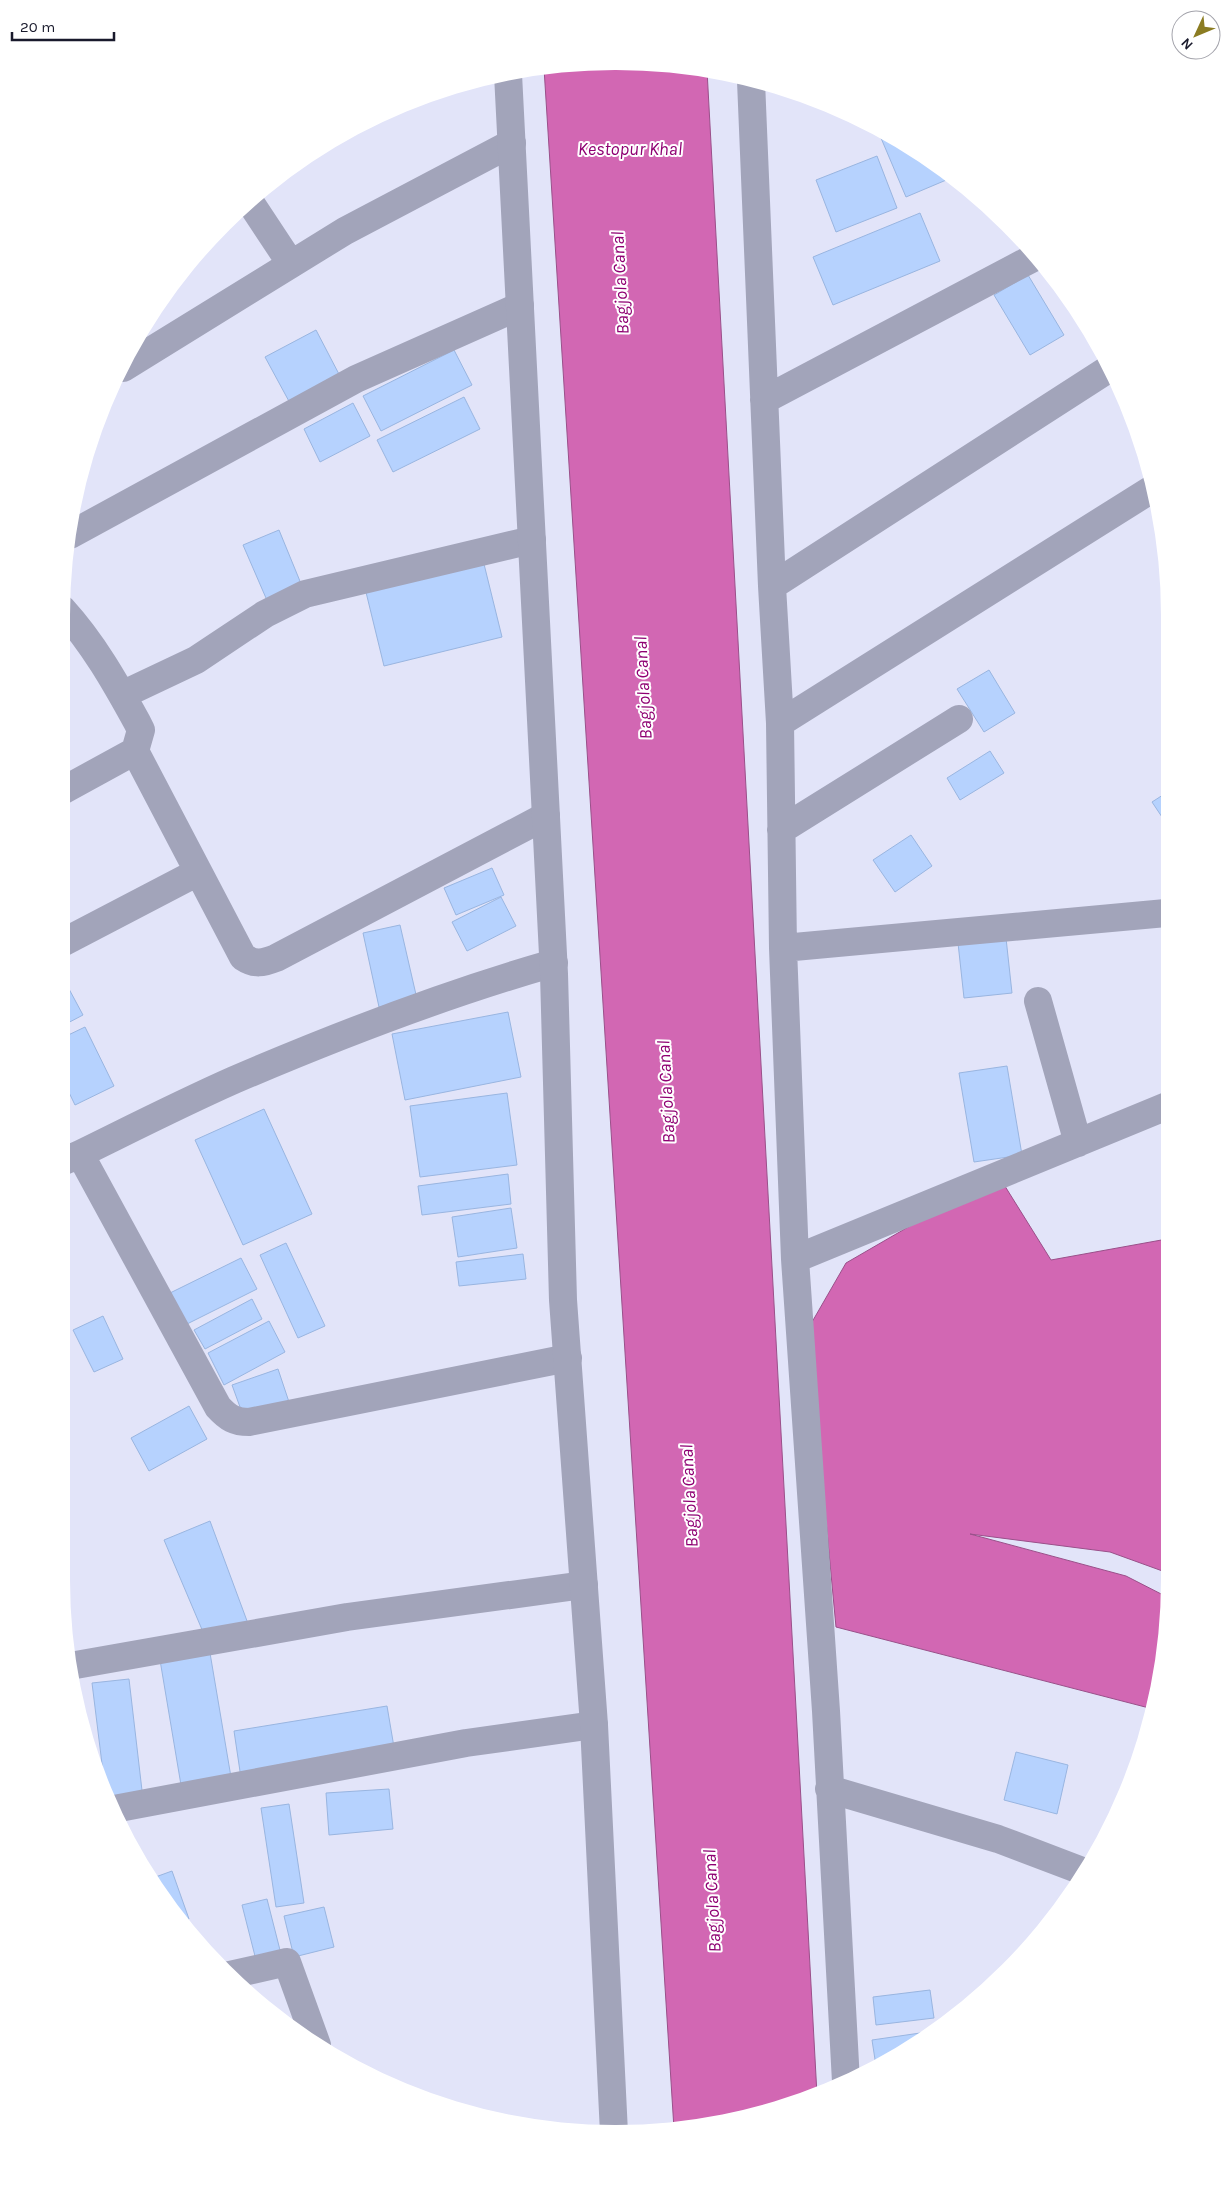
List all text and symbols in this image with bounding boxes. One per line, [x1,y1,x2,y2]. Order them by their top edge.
scale bar [12,10,115,42]
north arrow [1171,10,1221,60]
text: 20 m [20,18,55,36]
text: N [1177,34,1197,53]
water label: Kestopur Khal [578,138,683,160]
water label: Bagjola Canal [606,230,634,335]
water label: Bagjola Canal [629,635,657,740]
water label: Bagjola Canal [652,1039,680,1144]
water label: Bagjola Canal [675,1443,703,1548]
water label: Bagjola Canal [698,1848,726,1953]

